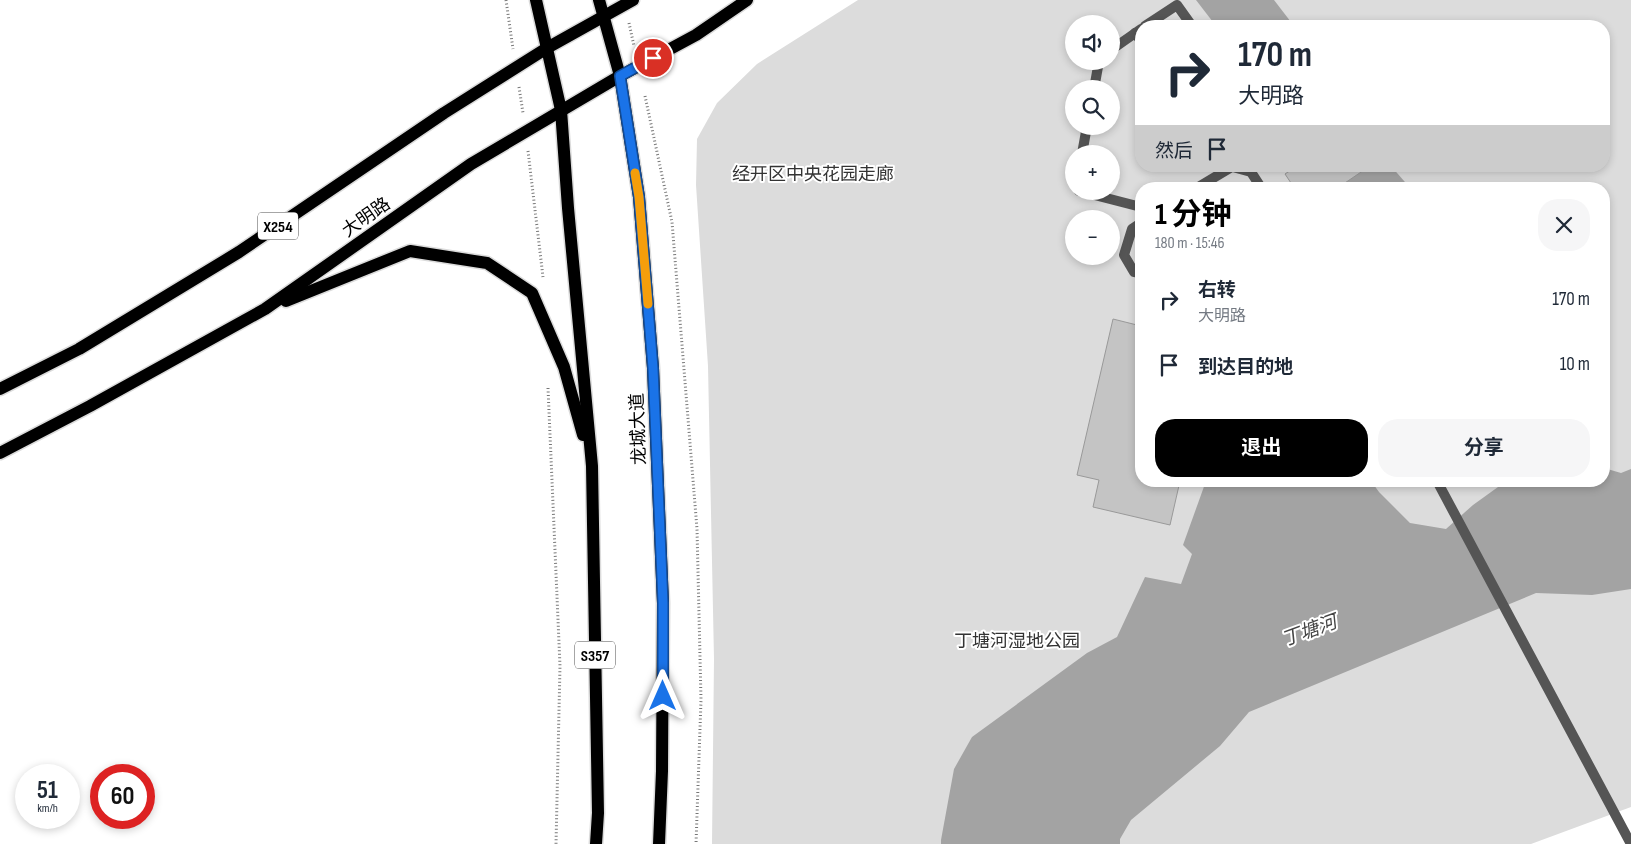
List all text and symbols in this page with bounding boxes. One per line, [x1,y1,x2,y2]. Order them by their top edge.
map controls [1065,15,1120,265]
button: sound [1065,15,1120,70]
text: 170 m [1238,34,1312,77]
pin [632,37,674,79]
icon: right [1155,40,1220,105]
icon: arrive [639,44,667,72]
button: search [1065,80,1120,135]
text: 大明路 [1238,83,1304,110]
icon: arrive [1203,135,1231,163]
text: 然后 [1155,140,1193,163]
button: + [1065,145,1120,200]
park label: 经开区中央花园走廊 [732,164,894,185]
street label: 大明路 [338,193,394,241]
text: 1 分钟 [1155,197,1231,233]
button: close [1538,199,1590,251]
button: − [1065,210,1120,265]
road number: X254 [258,212,298,240]
text: 180 m · 15:46 [1155,234,1225,253]
text: 右转 [1198,279,1236,302]
icon: right [1155,286,1183,314]
text: 170 m [1552,288,1590,311]
text: 大明路 [1198,307,1246,326]
icon: arrive [1155,351,1183,379]
text: 10 m [1560,353,1590,376]
text: 到达目的地 [1198,356,1293,379]
street label: 龙城大道 [627,393,650,465]
button: 退出 [1155,419,1368,477]
button: 分享 [1378,419,1590,477]
water label: 丁塘河 [1279,609,1344,652]
park label: 丁塘河湿地公园 [954,631,1080,652]
road number: S357 [575,642,615,668]
position arrow [636,669,688,721]
speed limit sign: 60 [90,764,155,829]
text: 51 [37,775,58,806]
text: km/h [37,801,58,816]

